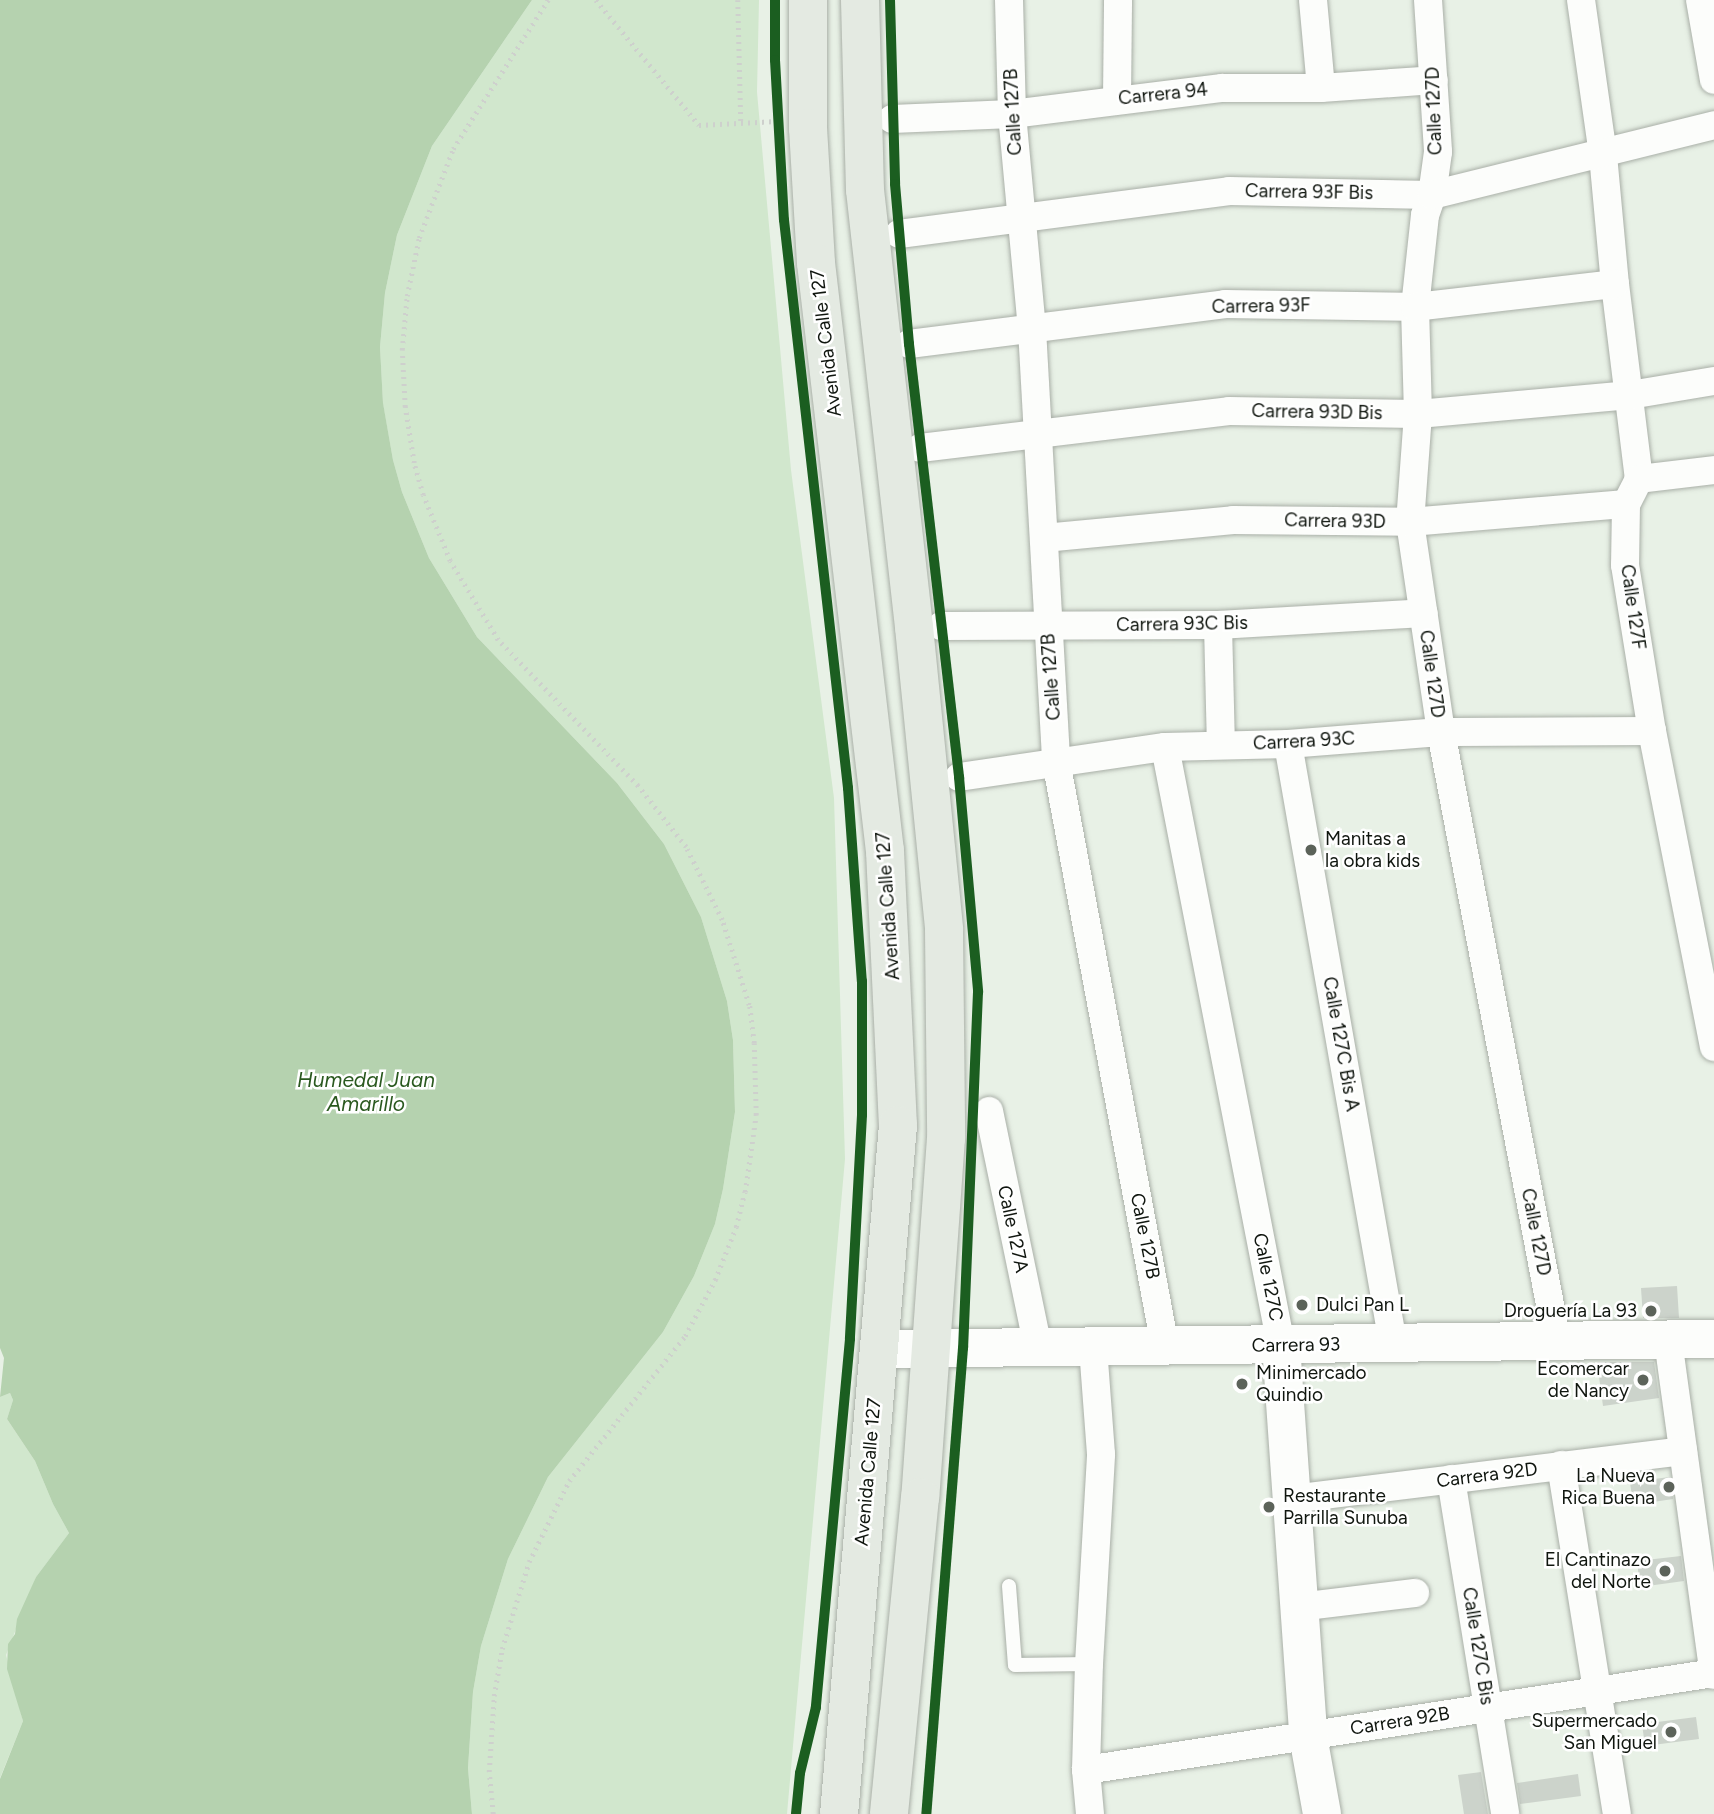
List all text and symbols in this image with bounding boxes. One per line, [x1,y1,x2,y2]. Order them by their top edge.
street label: Calle 127D [1421,66,1447,156]
street label: Calle 127B [999,68,1027,156]
street label: Carrera 94 [1117,78,1209,110]
street label: Carrera 93F Bis [1245,179,1373,205]
street label: Avenida Calle 127 [806,268,846,418]
street label: Carrera 93F [1211,294,1311,318]
street label: Carrera 93D Bis [1251,399,1383,425]
street label: Carrera 93D [1284,509,1386,533]
street label: Calle 127F [1616,563,1650,651]
street label: Carrera 93C Bis [1116,611,1248,637]
street label: Calle 127D [1415,629,1449,719]
street label: Calle 127B [1037,633,1065,721]
street label: Carrera 93C [1252,727,1356,755]
place label: Manitas a la obra kids [1325,828,1420,872]
street label: Avenida Calle 127 [871,831,905,981]
marker: Manitas a la obra kids [1303,842,1319,858]
street label: Calle 127C Bis A [1318,975,1364,1113]
water label: Humedal Juan Amarillo [297,1067,435,1117]
street label: Calle 127A [993,1183,1033,1275]
street label: Calle 127D [1516,1186,1556,1278]
street label: Calle 127B [1126,1191,1164,1281]
street label: Calle 127C [1248,1231,1288,1323]
place label: Dulci Pan L [1316,1294,1409,1316]
marker: Dulci Pan L [1294,1297,1310,1313]
place label: Droguería La 93 [1504,1300,1637,1322]
marker: Droguería La 93 [1643,1303,1659,1319]
street label: Carrera 93 [1252,1333,1340,1357]
place label: Ecomercar de Nancy [1537,1358,1629,1402]
place label: Minimercado Quindio [1256,1362,1367,1406]
marker: Ecomercar de Nancy [1635,1372,1651,1388]
marker: Minimercado Quindio [1234,1376,1250,1392]
street label: Avenida Calle 127 [850,1397,886,1547]
street label: Carrera 92D [1435,1457,1539,1493]
place label: La Nueva Rica Buena [1561,1465,1655,1509]
marker: La Nueva Rica Buena [1661,1479,1677,1495]
place label: Restaurante Parrilla Sunuba [1283,1485,1408,1529]
marker: Restaurante Parrilla Sunuba [1261,1499,1277,1515]
place label: El Cantinazo del Norte [1545,1549,1651,1593]
marker: El Cantinazo del Norte [1657,1563,1673,1579]
street label: Calle 127C Bis [1457,1586,1499,1706]
street label: Carrera 92B [1349,1702,1451,1740]
place label: Supermercado San Miguel [1532,1710,1657,1754]
marker: Supermercado San Miguel [1663,1724,1679,1740]

